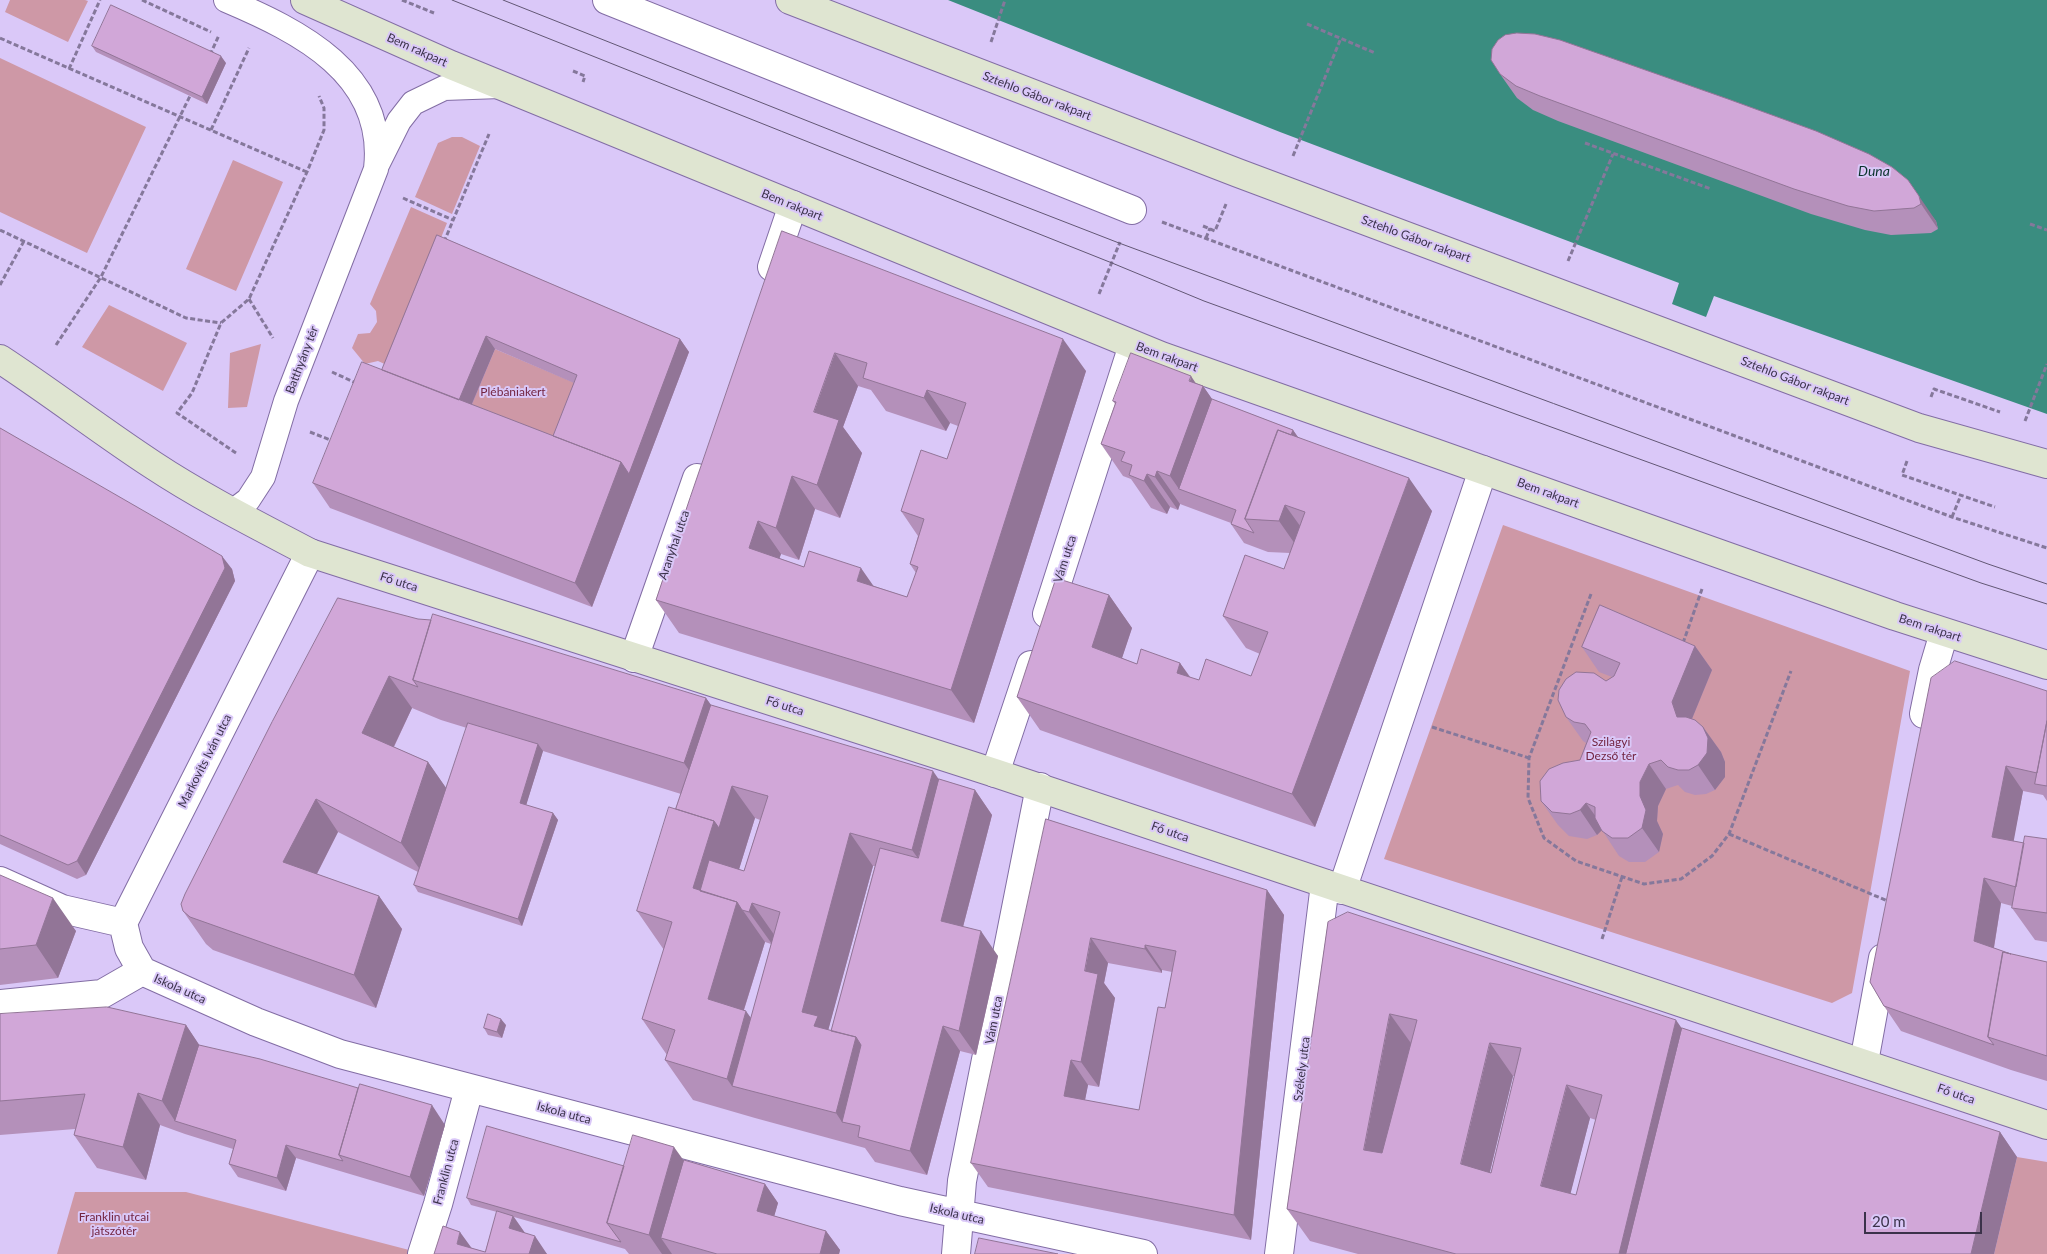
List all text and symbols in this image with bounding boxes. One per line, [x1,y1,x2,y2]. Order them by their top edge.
street label: Bem rakpart [385,30,449,70]
street label: Sztehlo Gábor rakpart [981,69,1093,123]
water label: Duna [1858,163,1890,179]
street label: Bem rakpart [759,186,825,224]
street label: Sztehlo Gábor rakpart [1359,213,1473,265]
street label: Batthyány tér [283,324,321,396]
street label: Bem rakpart [1134,339,1200,375]
street label: Sztehlo Gábor rakpart [1739,354,1851,408]
park label: Plébániakert [480,385,546,399]
street label: Bem rakpart [1515,475,1581,511]
street label: Aranyhal utca [655,508,693,582]
street label: Vám utca [1051,534,1079,584]
street label: Fő utca [378,569,420,595]
street label: Bem rakpart [1897,611,1963,645]
street label: Fő utca [764,693,806,719]
street label: Markovits Iván utca [175,712,235,810]
park label: Szilágyi Dezső tér [1586,735,1636,763]
street label: Fő utca [1149,819,1191,845]
street label: Iskola utca [152,971,208,1007]
street label: Vám utca [982,995,1006,1045]
street label: Székely utca [1291,1036,1313,1102]
street label: Fő utca [1935,1081,1977,1107]
street label: Iskola utca [535,1099,593,1127]
street label: Franklin utca [430,1138,462,1206]
street label: Iskola utca [928,1201,986,1227]
scale bar [1867,1202,1984,1234]
park label: Franklin utcai játszótér [79,1210,149,1238]
text: 20 m [1872,1212,1906,1230]

